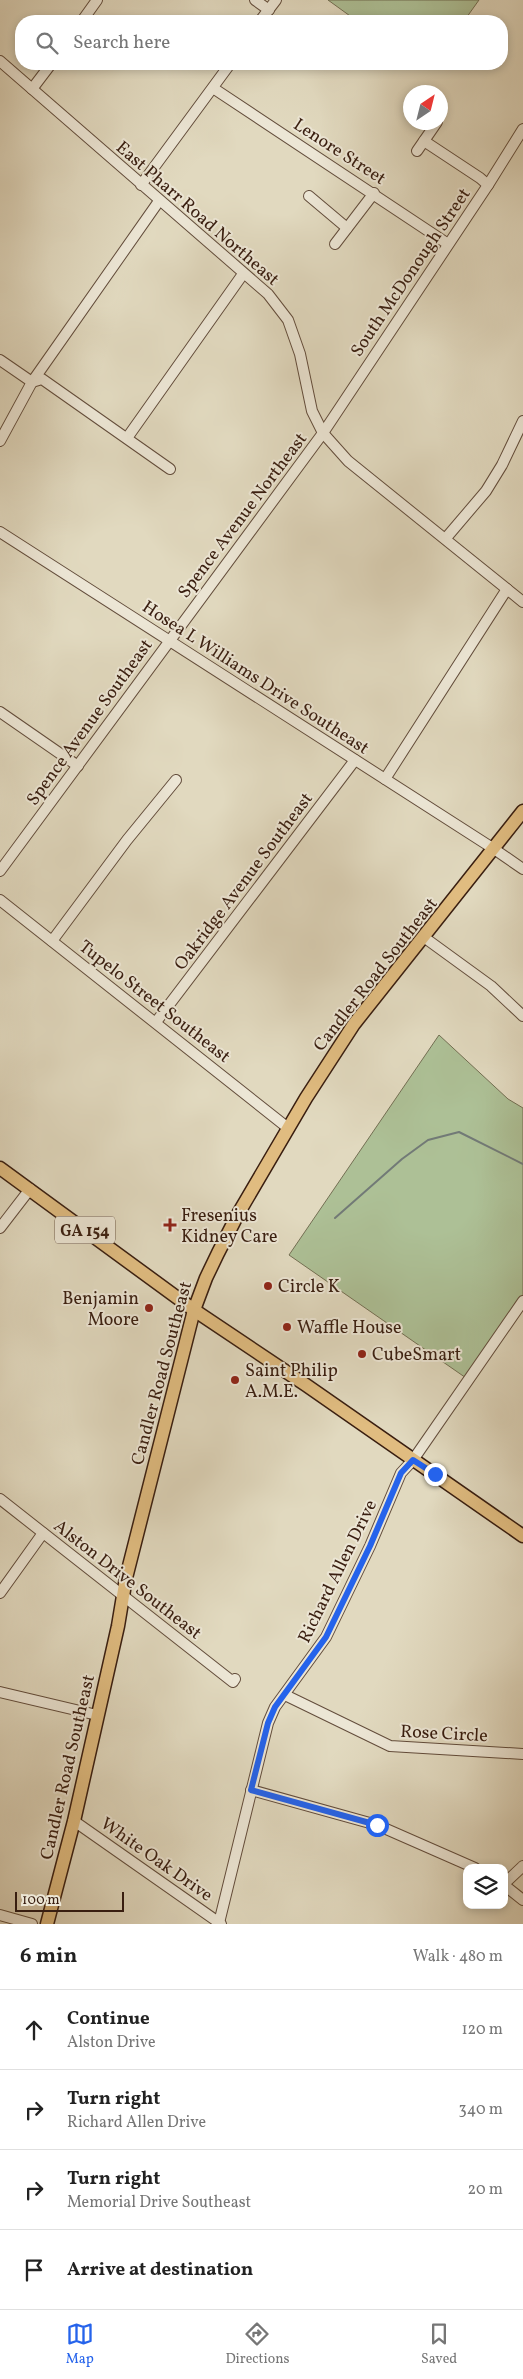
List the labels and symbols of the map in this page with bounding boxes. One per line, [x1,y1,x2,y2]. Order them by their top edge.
north arrow [403,85,448,130]
street label: Lenore Street [288,113,390,192]
street label: East Pharr Road Northeast [110,136,284,292]
street label: South McDonough Street [345,184,477,362]
street label: Spence Avenue Northeast [173,428,314,604]
street label: Hosea L Williams Drive Southeast [137,595,374,761]
street label: Spence Avenue Southeast [21,634,159,811]
street label: Oakridge Avenue Southeast [169,788,320,976]
street label: Candler Road Southeast [308,893,444,1057]
street label: Tupelo Street Southeast [73,935,235,1069]
place label: Fresenius Kidney Care [181,1204,277,1250]
road number: GA 154 [55,1216,115,1244]
marker: Fresenius Kidney Care [163,1218,177,1232]
place label: Circle K [278,1275,340,1300]
street label: Candler Road Southeast [126,1279,199,1468]
marker: Circle K [262,1280,274,1292]
place label: Benjamin Moore [62,1287,139,1333]
marker: Benjamin Moore [143,1302,155,1314]
place label: Waffle House [297,1316,401,1341]
marker: Waffle House [281,1321,293,1333]
place label: CubeSmart [372,1343,461,1368]
marker: CubeSmart [356,1348,368,1360]
place label: Saint Philip A.M.E. [245,1359,338,1405]
marker: Saint Philip A.M.E. [229,1374,241,1386]
route end [424,1463,447,1486]
street label: Richard Allen Drive [293,1496,384,1648]
street label: Alston Drive Southeast [48,1514,206,1646]
street label: Candler Road Southeast [35,1672,102,1862]
street label: Rose Circle [400,1720,488,1749]
street label: White Oak Drive [95,1812,217,1908]
route start [366,1814,389,1837]
scale bar [15,1889,124,1912]

